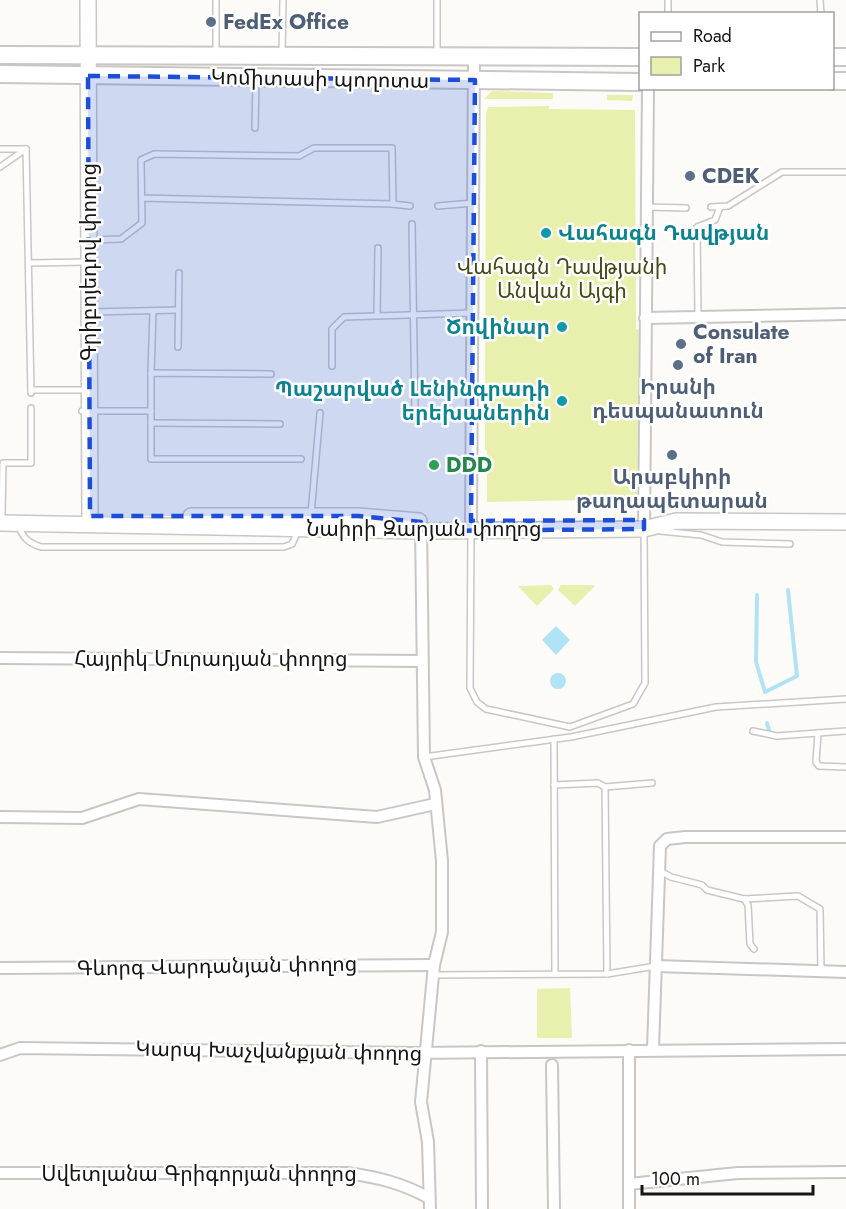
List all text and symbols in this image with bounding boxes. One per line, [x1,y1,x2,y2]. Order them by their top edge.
place label: FedEx Office [223,7,349,37]
legend [639,12,834,90]
marker: FedEx Office [204,15,218,29]
text: Road [693,23,732,49]
text: Park [693,53,725,79]
street label: Կոմիտասի պողոտա [210,62,430,96]
place label: CDEK [702,161,760,191]
street label: Գրիբոյեդով փողոց [74,163,104,361]
marker: CDEK [683,169,697,183]
place label: Վահագն Դավթյան [558,218,769,248]
marker: Վահագն Դավթյան [539,226,553,240]
park label: Վահագն Դավթյանի Անվան Այգի [457,252,667,306]
place label: Ծովինար [446,312,550,342]
place label: Consulate of Iran [693,317,790,371]
marker: Ծովինար [555,320,569,334]
marker: Consulate of Iran [674,337,688,351]
marker: Իրանի դեսպանատուն [671,358,685,372]
place label: Իրանի դեսպանատուն [592,372,764,426]
place label: Պաշարված Լենինգրադի երեխաներին [275,374,550,428]
marker: Պաշարված Լենինգրադի երեխաներին [555,394,569,408]
marker: Արաբկիրի թաղապետարան [665,448,679,462]
place label: DDD [446,450,492,480]
marker: DDD [427,458,441,472]
place label: Արաբկիրի թաղապետարան [576,462,768,516]
street label: Նաիրի Զարյան փողոց [306,514,542,544]
street label: Հայրիկ Մուրադյան փողոց [74,644,348,674]
street label: Գևորգ Վարդանյան փողոց [76,949,358,983]
street label: Կարպ Խաչվանքյան փողոց [135,1034,423,1068]
scale bar [642,1158,813,1196]
street label: Սվետլանա Գրիգորյան փողոց [41,1159,357,1189]
text: 100 m [651,1166,700,1192]

